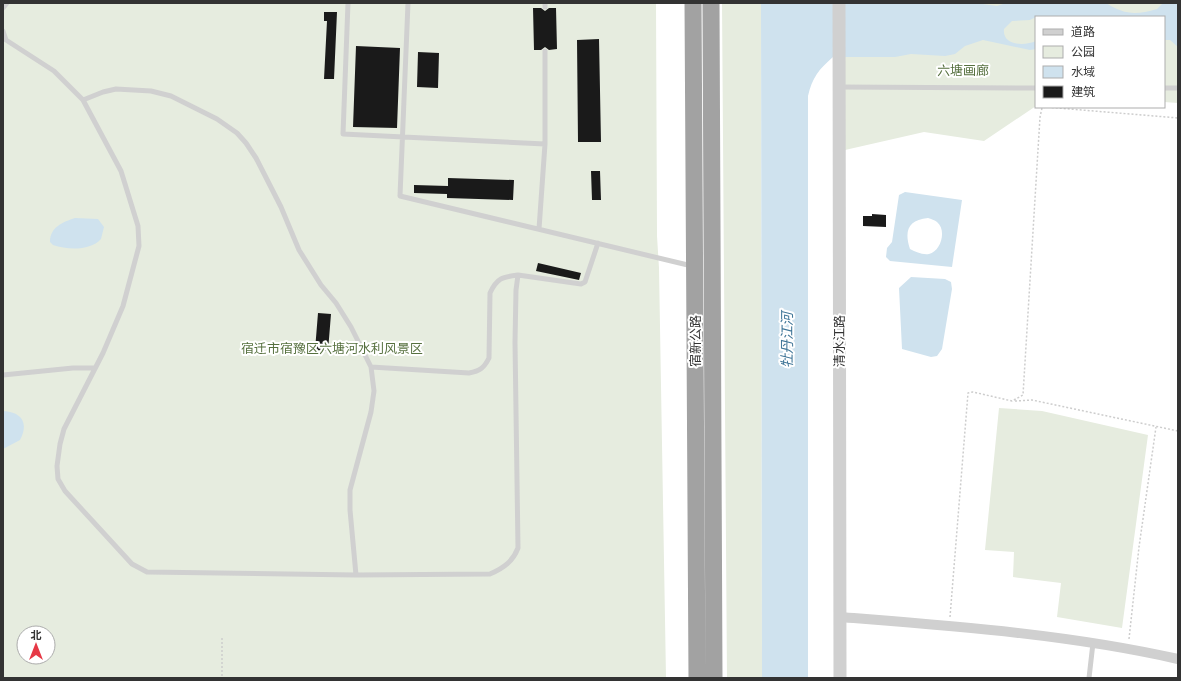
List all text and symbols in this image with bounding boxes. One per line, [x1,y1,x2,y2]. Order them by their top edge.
legend [1035,16,1165,108]
text: 道路 [1071,24,1095,39]
text: 公园 [1071,44,1095,59]
park label: 六塘画廊 [937,62,989,78]
text: 水域 [1071,64,1095,79]
text: 建筑 [1071,84,1095,99]
water label: 牡丹江河 [778,309,795,368]
street label: 宿新公路 [687,315,703,367]
street label: 清水江路 [831,315,847,367]
park label: 宿迁市宿豫区六塘河水利风景区 [241,340,423,356]
north arrow [16,625,56,665]
text: 北 [31,628,42,642]

